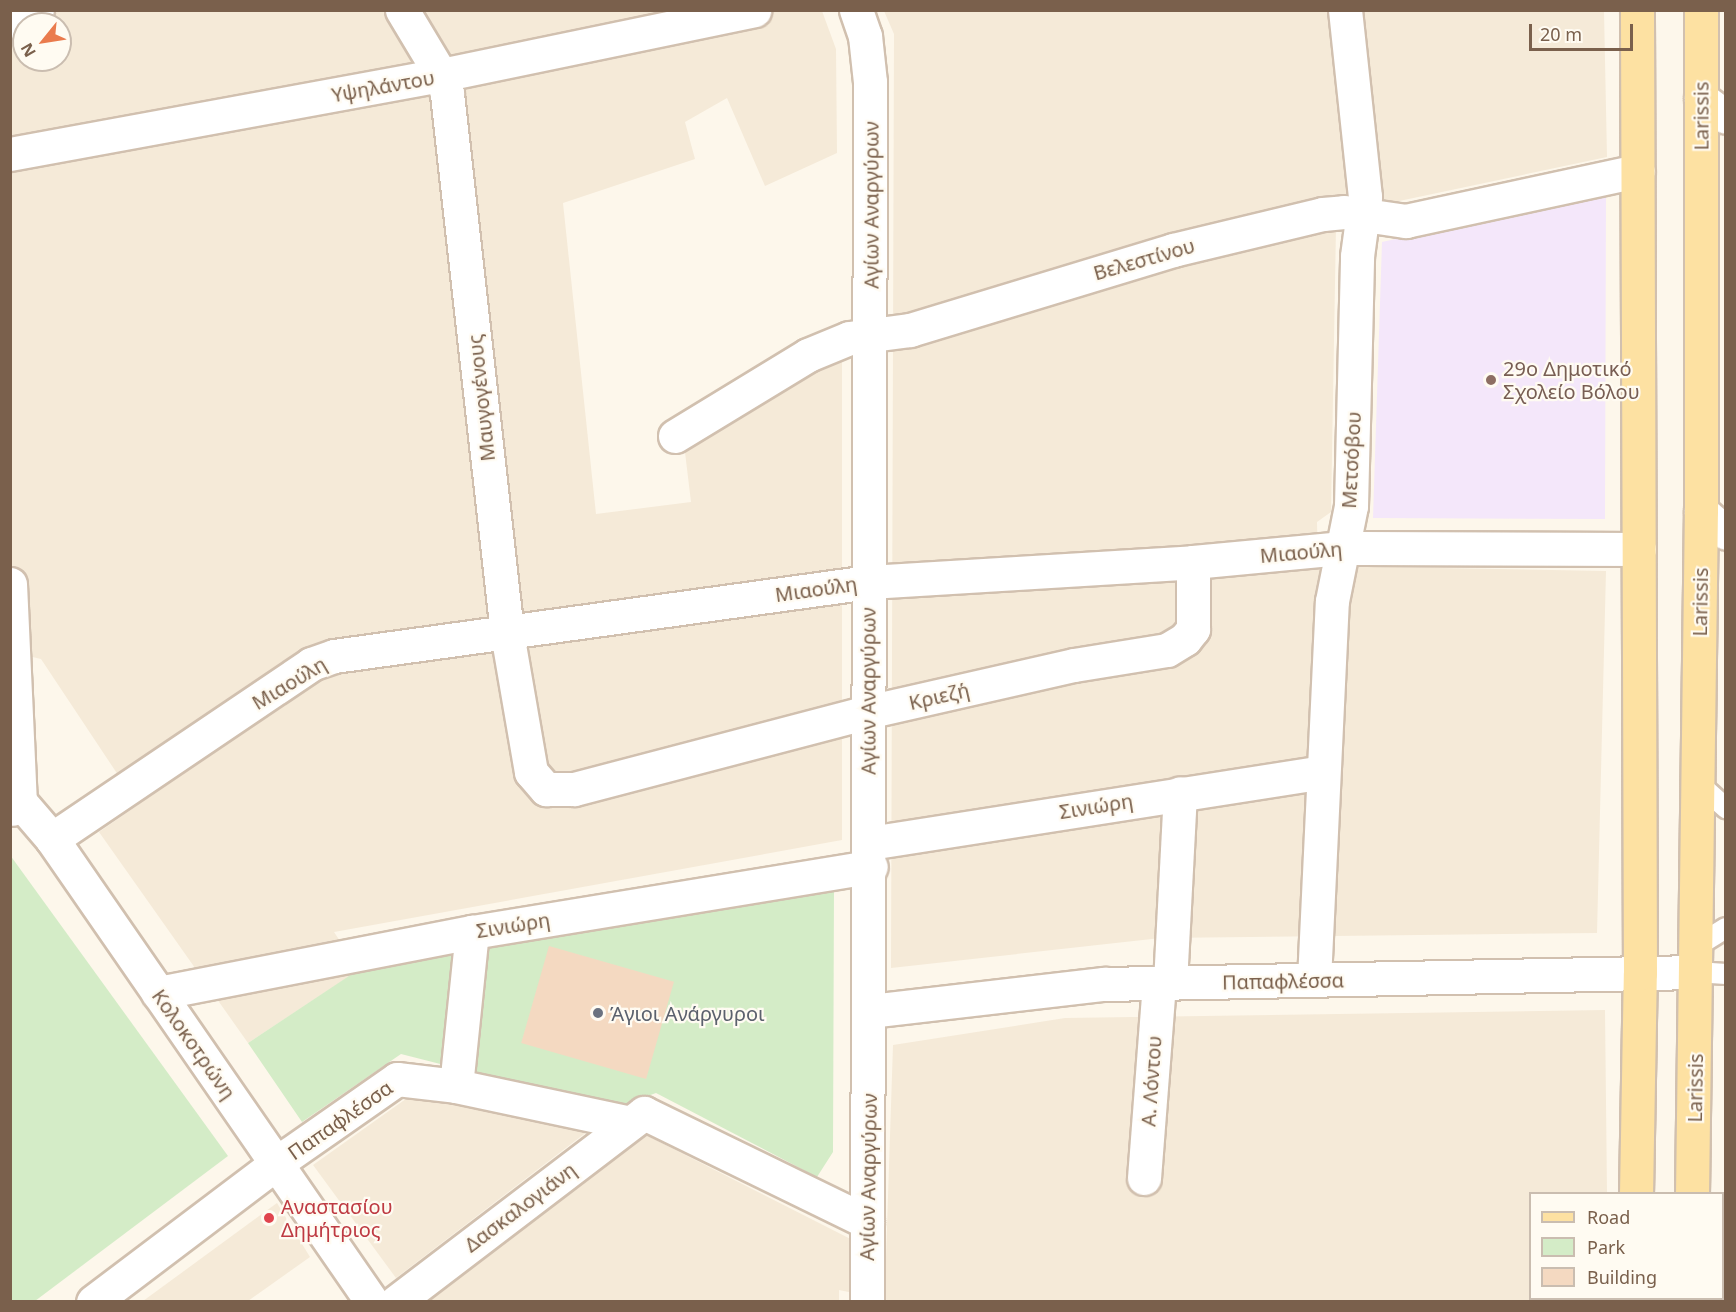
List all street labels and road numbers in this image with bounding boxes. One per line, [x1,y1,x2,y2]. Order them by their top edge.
street label: Υψηλάντου [330,65,436,107]
street label: Larissis [1689,81,1713,151]
street label: Αγίων Αναργύρων [859,121,883,289]
street label: Βελεστίνου [1090,233,1198,285]
street label: Μαυγογένους [462,333,500,463]
street label: Μετσόβου [1336,411,1366,509]
street label: Μιαούλη [1259,536,1343,568]
street label: Larissis [1687,567,1713,637]
street label: Μιαούλη [773,571,859,607]
street label: Αγίων Αναργύρων [856,607,880,775]
street label: Μιαούλη [247,651,331,715]
street label: Κριεζή [906,677,972,715]
street label: Σινιώρη [1057,788,1135,824]
street label: Σινιώρη [474,907,552,943]
street label: Παπαφλέσσα [1222,968,1344,994]
street label: Κολοκοτρώνη [147,984,241,1104]
street label: Α. Λόντου [1136,1035,1166,1127]
street label: Larissis [1682,1053,1708,1123]
street label: Παπαφλέσσα [283,1075,397,1165]
street label: Αγίων Αναργύρων [855,1093,881,1261]
street label: Δασκαλογιάνη [459,1157,581,1257]

